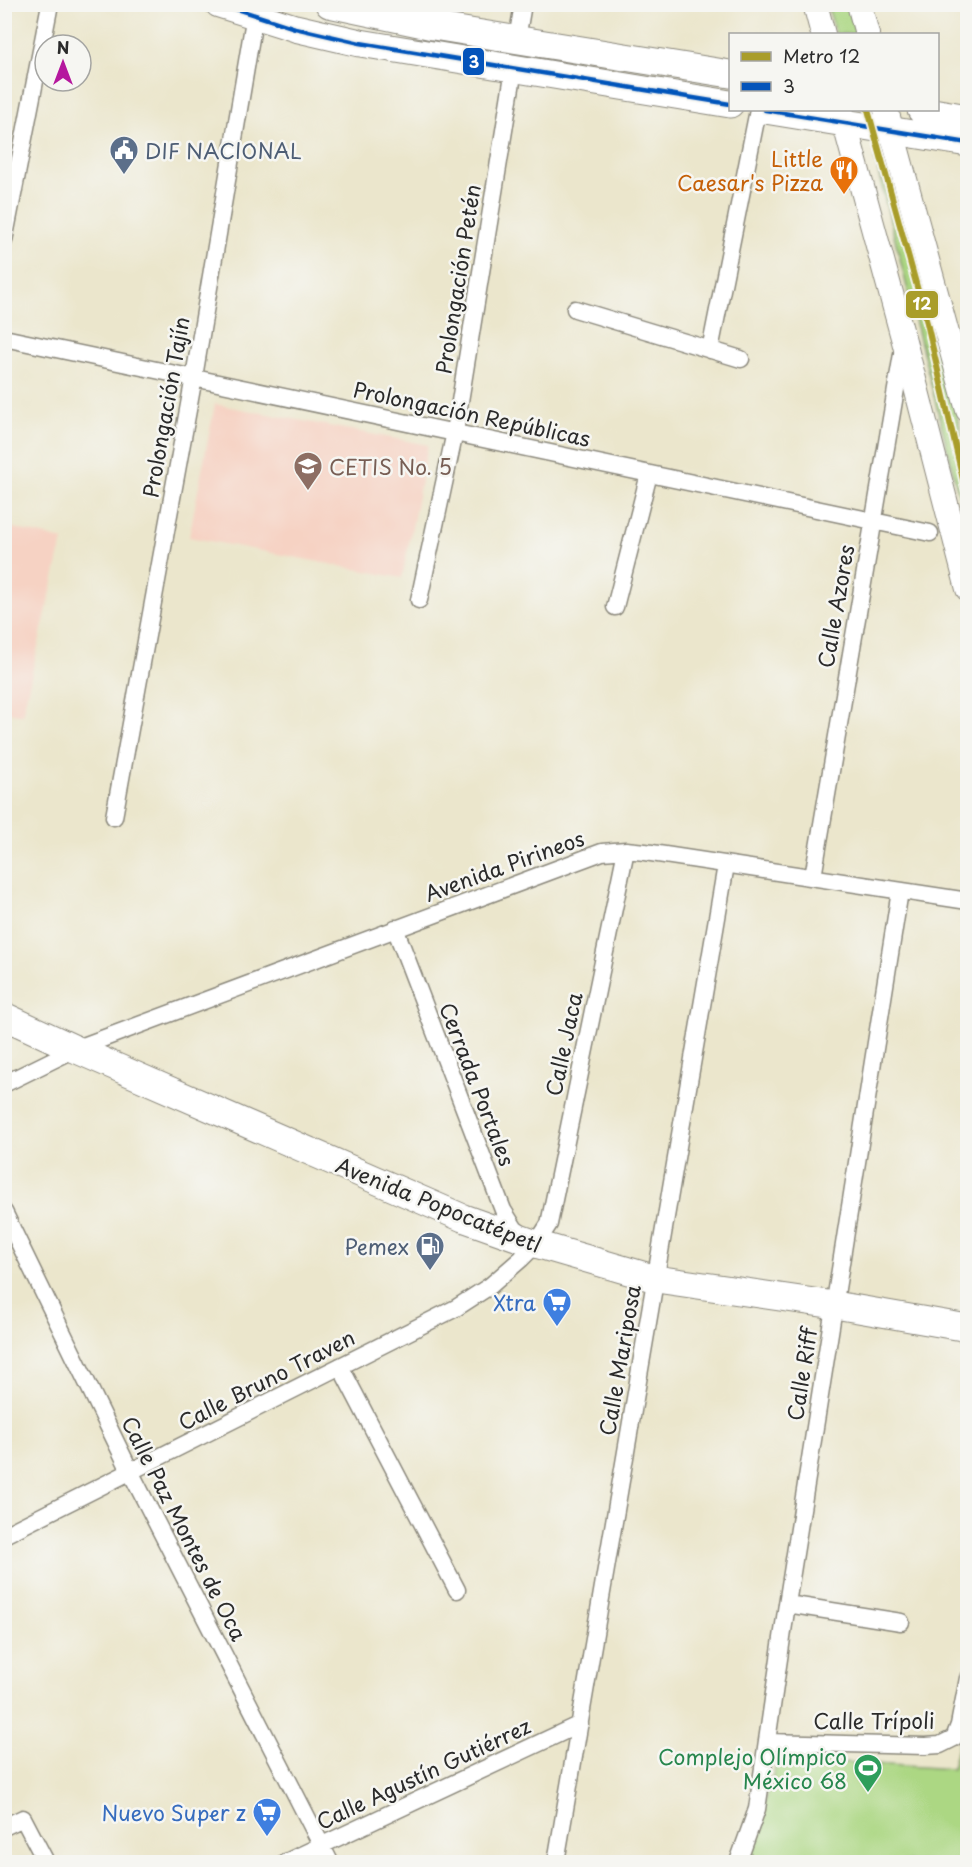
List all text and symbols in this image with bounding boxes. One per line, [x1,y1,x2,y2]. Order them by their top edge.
north arrow [33,33,93,93]
legend [729,33,939,111]
text: N [57,35,69,59]
text: Metro 12 [783,42,860,69]
line badge: 3 [462,47,485,76]
text: 3 [469,49,479,73]
text: 3 [783,72,795,99]
public building icon: DIF NACIONAL [108,134,140,176]
place label: DIF NACIONAL [145,134,302,166]
place label: Little Caesar's Pizza [677,142,823,198]
restaurant icon: Little Caesar's Pizza [828,154,860,196]
street label: Prolongación Petén [426,182,488,376]
line badge: 12 [905,290,939,319]
text: 12 [913,291,931,315]
street label: Prolongación Tajín [133,314,197,500]
street label: Prolongación Repúblicas [351,372,593,454]
school or university icon: CETIS No. 5 [292,450,324,492]
place label: CETIS No. 5 [329,450,452,482]
street label: Calle Azores [808,542,862,670]
street label: Avenida Pirineos [420,821,588,909]
street label: Calle Jaca [536,988,590,1099]
street label: Cerrada Portales [432,998,524,1170]
street label: Avenida Popocatépetl [331,1148,547,1260]
place label: Pemex [344,1230,409,1262]
fuel station icon: Pemex [414,1230,446,1272]
street label: Calle Mariposa [590,1282,648,1438]
place label: Xtra [493,1286,536,1318]
supermarket icon: Xtra [541,1286,573,1328]
street label: Calle Bruno Traven [172,1321,360,1437]
street label: Calle Riff [778,1324,824,1423]
street label: Calle Paz Montes de Oca [114,1410,256,1647]
street label: Calle Trípoli [813,1704,935,1736]
street label: Calle Agustín Gutiérrez [311,1709,535,1837]
place label: Complejo Olímpico México 68 [658,1740,847,1796]
sports icon: Complejo Olímpico México 68 [852,1752,884,1794]
place label: Nuevo Super z [101,1796,246,1828]
supermarket icon: Nuevo Super z [251,1796,283,1838]

